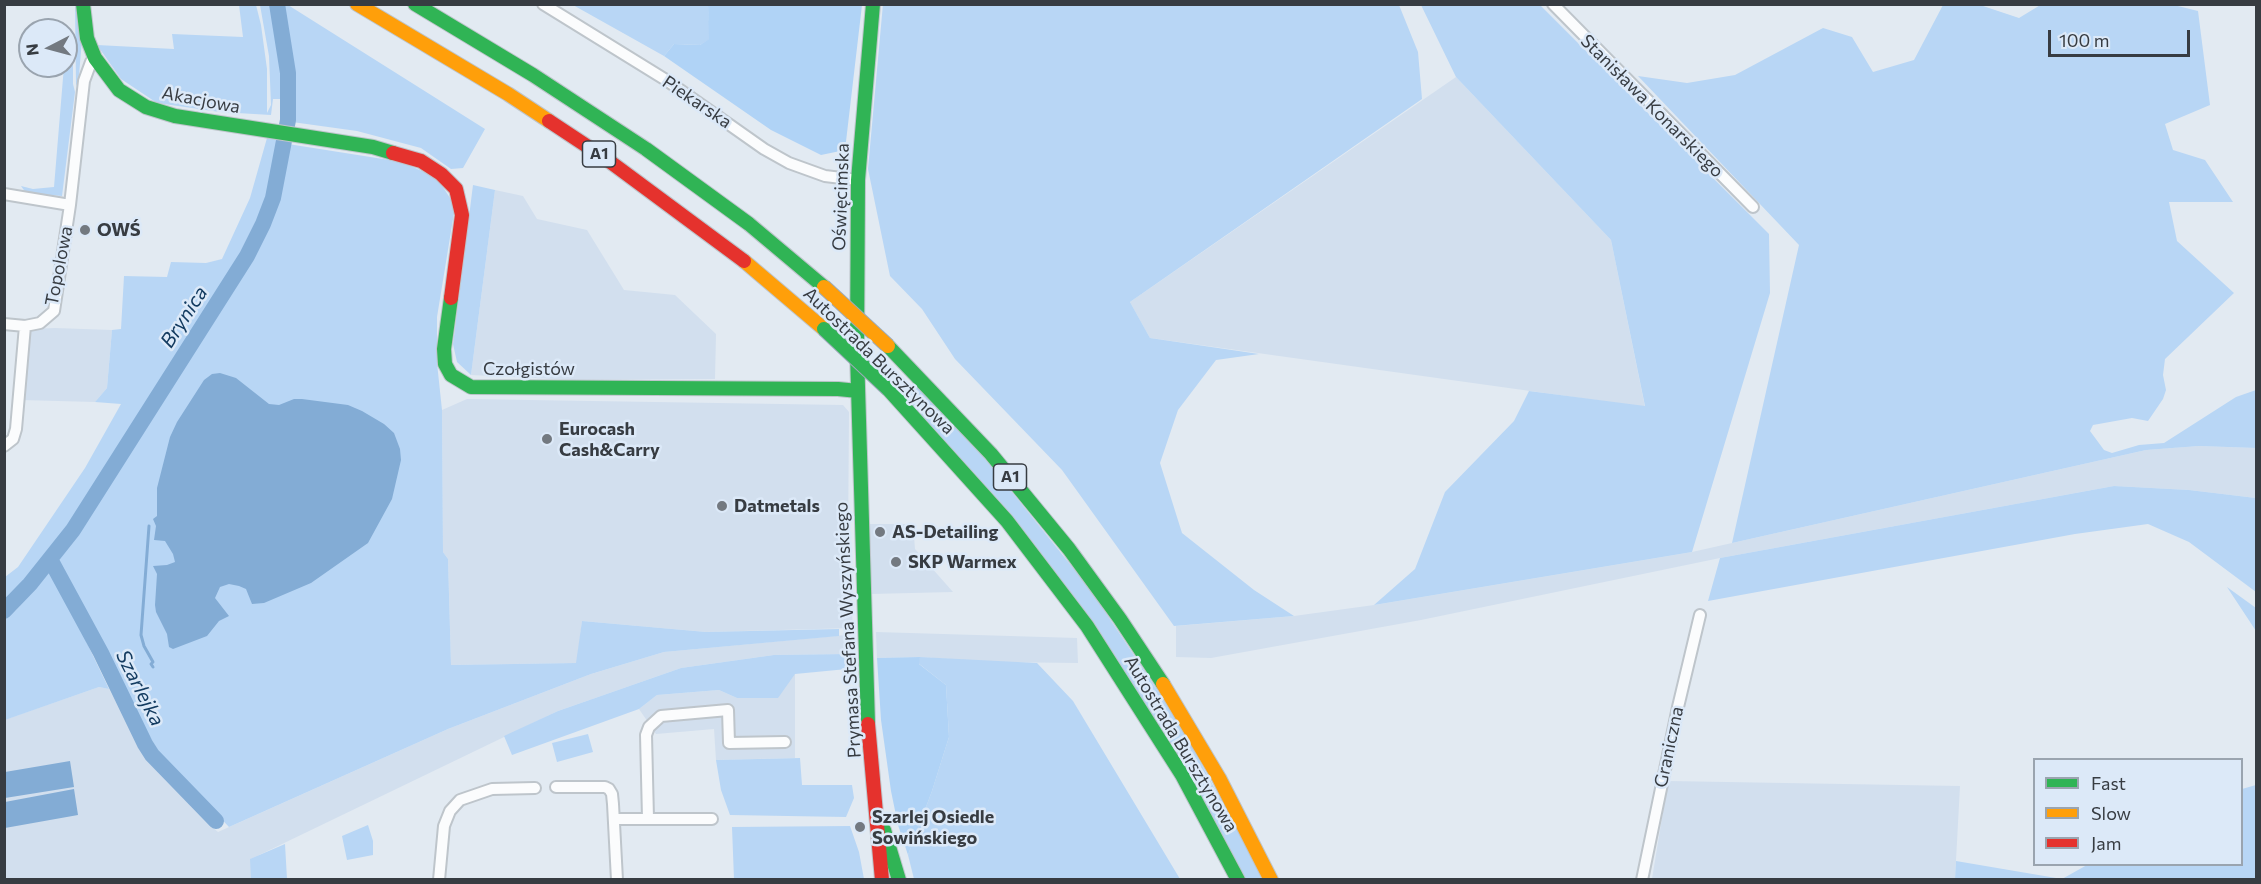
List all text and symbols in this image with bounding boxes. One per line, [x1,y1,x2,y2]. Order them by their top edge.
north arrow [18,18,78,78]
scale bar [2051,18,2194,56]
text: 100 m [2059,29,2109,51]
street label: Stanisława Konarskiego [1576,30,1728,182]
text: N [22,43,42,57]
street label: Piekarska [658,71,736,133]
street label: Akacjowa [160,82,242,118]
road number: A1 [582,141,616,167]
street label: Oświęcimska [828,143,854,251]
place label: OWŚ [97,219,141,241]
marker: OWŚ [78,223,92,237]
street label: Topolowa [41,224,77,308]
water label: Brynica [155,282,213,352]
street label: Autostrada Bursztynowa [799,283,959,439]
street label: Czołgistów [483,358,575,380]
place label: Eurocash Cash&Carry [559,418,660,460]
marker: Eurocash Cash&Carry [540,432,554,446]
road number: A1 [994,464,1026,490]
place label: Datmetals [734,495,820,517]
marker: Datmetals [715,499,729,513]
street label: Prymasa Stefana Wyszyńskiego [830,501,866,759]
place label: AS-Detailing [892,521,998,543]
marker: AS-Detailing [873,525,887,539]
place label: SKP Warmex [908,551,1017,573]
marker: SKP Warmex [889,555,903,569]
water label: Szarlejka [111,646,169,730]
street label: Autostrada Bursztynowa [1120,652,1242,836]
street label: Graniczna [1650,705,1688,789]
legend [2033,758,2243,866]
text: Fast [2091,772,2126,794]
text: Slow [2091,802,2131,824]
place label: Szarlej Osiedle Sowińskiego [872,806,994,848]
marker: Szarlej Osiedle Sowińskiego [853,820,867,834]
text: Jam [2091,832,2121,854]

